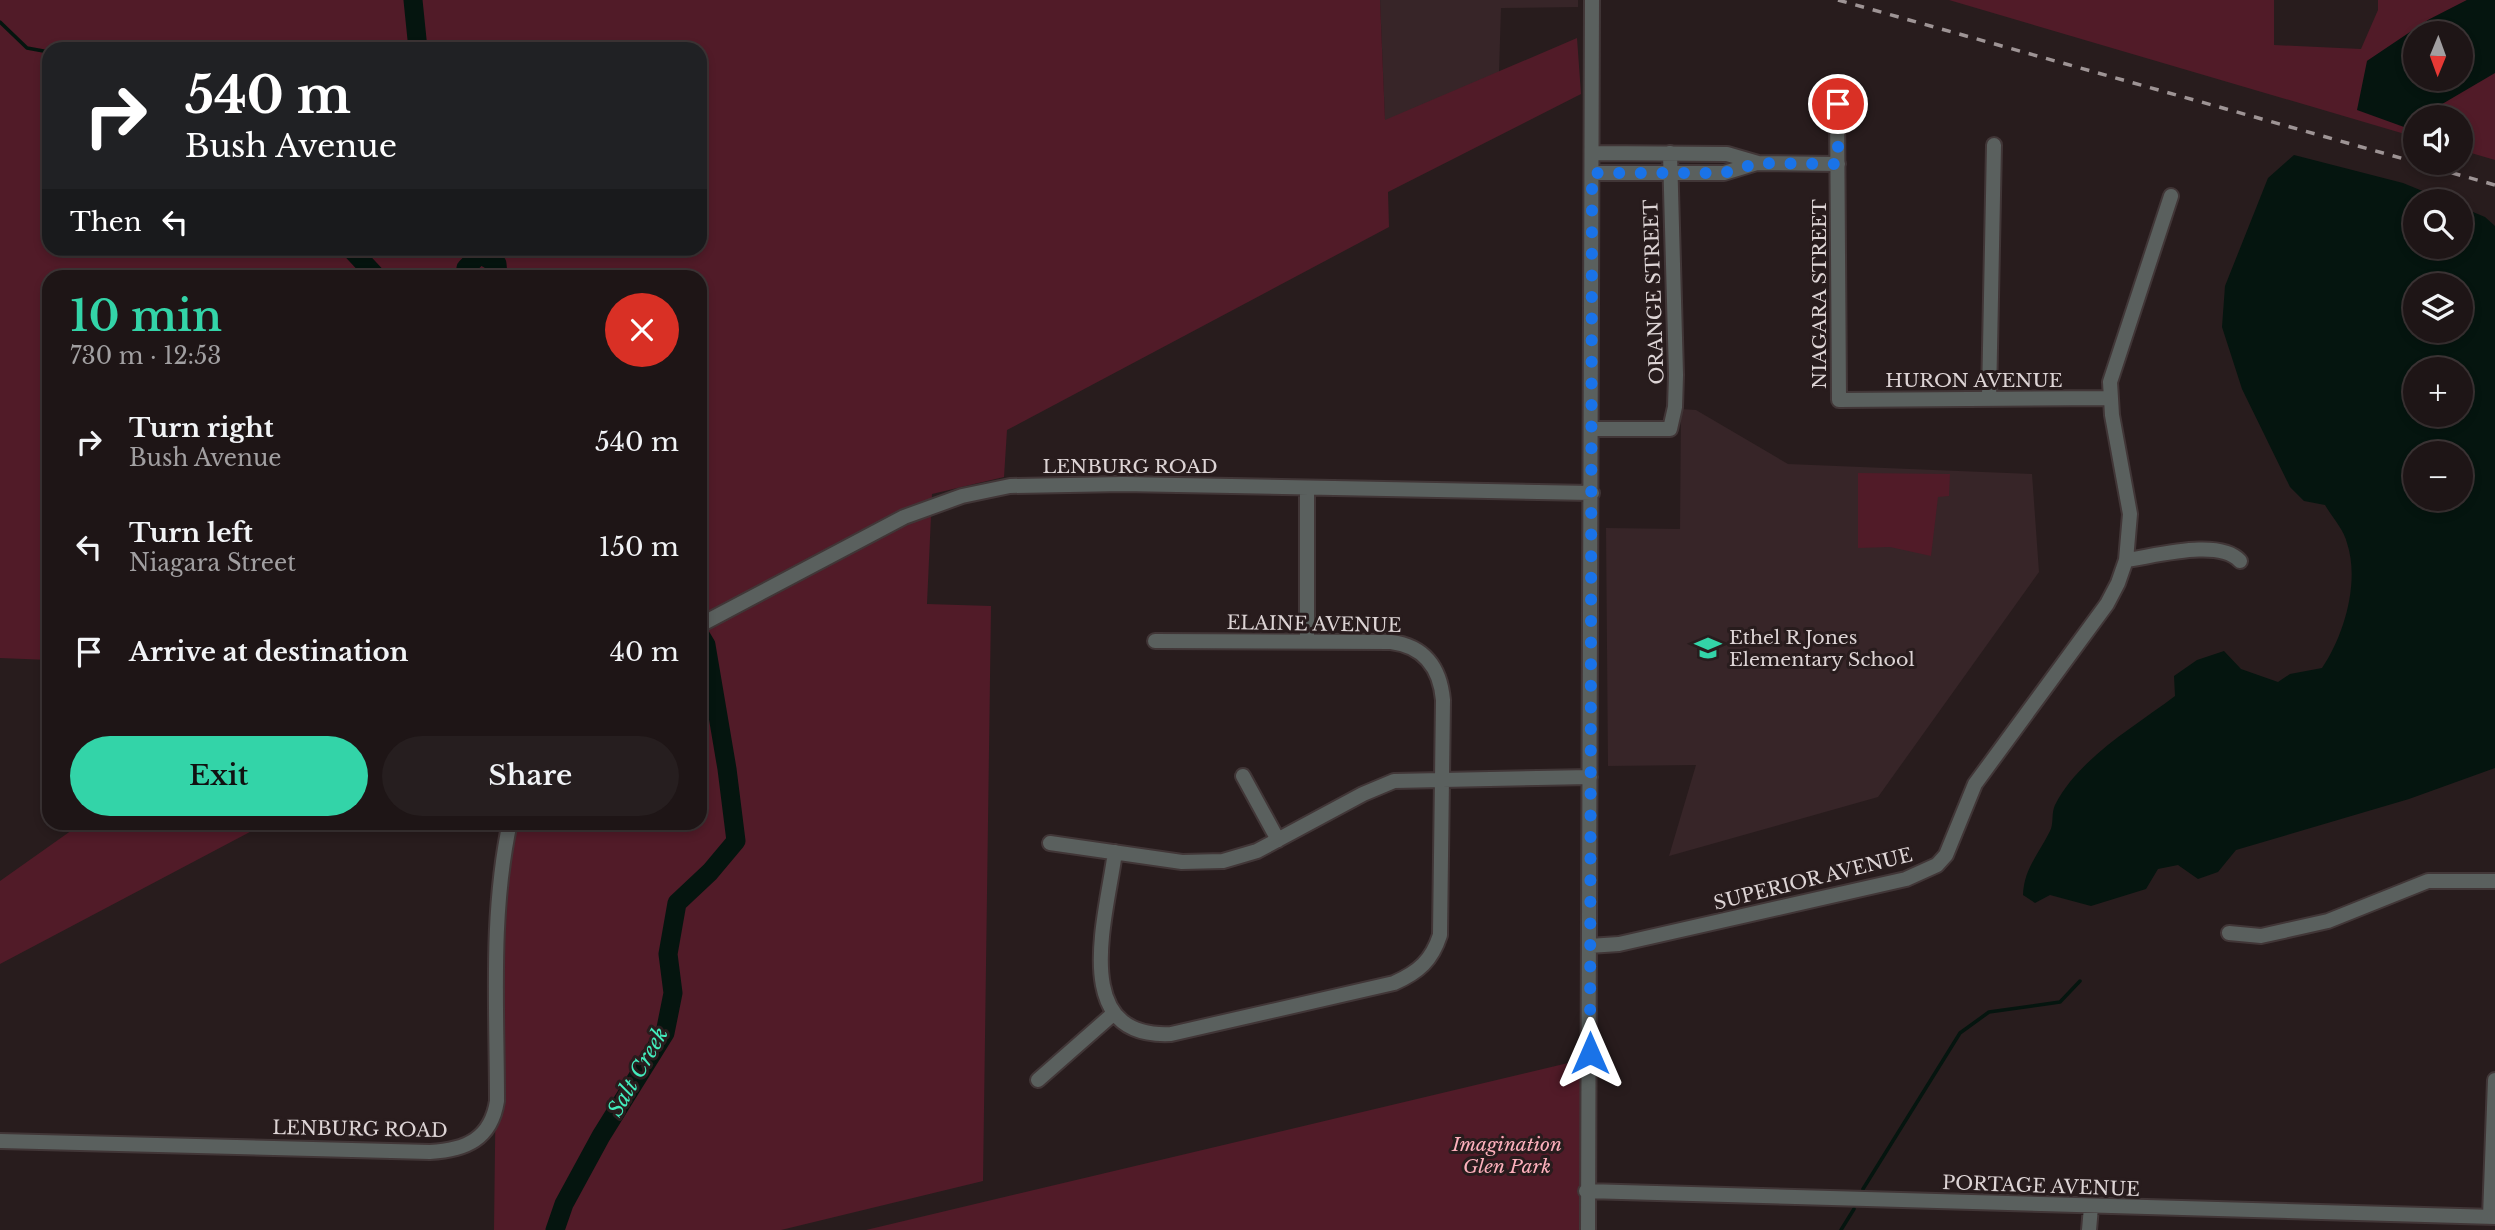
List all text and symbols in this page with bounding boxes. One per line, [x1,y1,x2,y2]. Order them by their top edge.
north arrow [2403,21,2473,91]
map controls [2403,21,2473,511]
text: 540 m [185,65,351,126]
icon: right [70,70,161,161]
pin [1808,74,1868,134]
icon: arrive [1819,85,1857,123]
button: sound [2403,105,2473,175]
text: Bush Avenue [185,126,397,166]
button: search [2403,189,2473,259]
street label: ORANGE STREET [1639,199,1669,385]
street label: NIAGARA STREET [1808,199,1831,389]
icon: left [156,203,194,241]
text: Then [70,206,142,238]
button: layers [2403,273,2473,343]
text: 10 min [70,290,222,342]
button: close [605,293,679,367]
text: 730 m · 12:53 [70,342,221,370]
button: + [2403,357,2473,427]
street label: HURON AVENUE [1885,369,2063,392]
text: Turn right [129,412,274,444]
icon: right [70,423,108,461]
text: 540 m [595,426,679,458]
button: − [2403,441,2473,511]
text: Bush Avenue [129,444,281,472]
street label: LENBURG ROAD [1042,455,1218,478]
text: Turn left [129,517,253,549]
icon: left [70,528,108,566]
text: 150 m [599,531,679,563]
text: Niagara Street [129,549,296,577]
street label: ELAINE AVENUE [1226,611,1402,637]
place label: Ethel R Jones Elementary School [1729,626,1915,671]
icon: arrive [70,633,108,671]
school or university icon: Ethel R Jones Elementary School [1693,633,1723,663]
text: Arrive at destination [129,636,409,668]
text: 40 m [610,636,679,668]
button: Exit [70,736,368,816]
button: Share [382,736,679,816]
street label: SUPERIOR AVENUE [1711,843,1915,915]
position arrow [1553,1016,1627,1090]
water label: Salt Creek [602,1023,674,1121]
street label: LENBURG ROAD [272,1116,448,1142]
park label: Imagination Glen Park [1451,1133,1562,1178]
street label: PORTAGE AVENUE [1942,1171,2140,1201]

